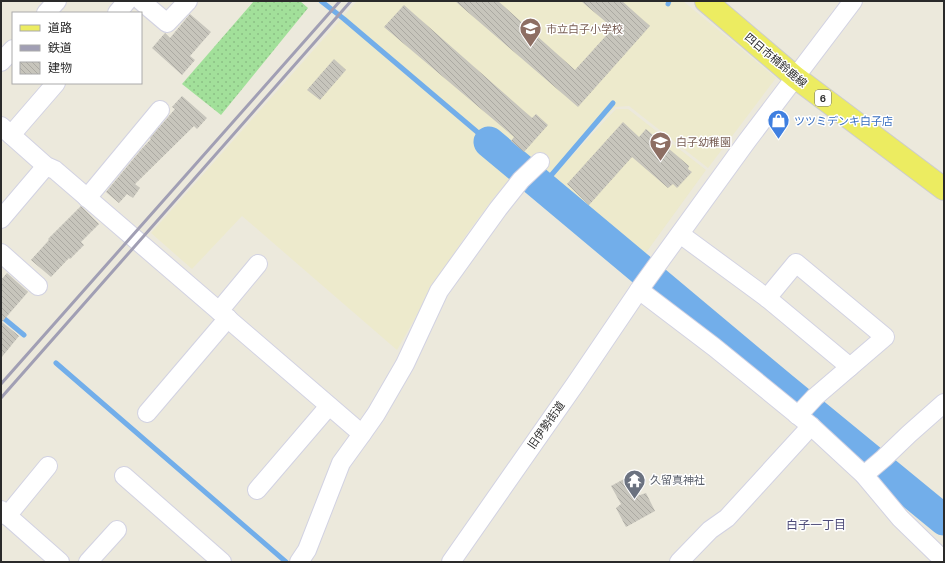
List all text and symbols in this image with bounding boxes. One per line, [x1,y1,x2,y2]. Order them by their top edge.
legend [12,12,142,84]
school or university icon: 市立白子小学校 [518,16,544,49]
text: 道路 [48,20,72,36]
place label: 市立白子小学校 [546,22,623,36]
street label: 四日市楠鈴鹿線 [742,30,810,90]
text: 鉄道 [48,40,72,56]
text: 建物 [48,60,72,76]
road number: 6 [815,90,831,106]
shop icon: ツツミデンキ白子店 [766,108,792,141]
place label: ツツミデンキ白子店 [794,114,893,128]
school or university icon: 白子幼稚園 [647,129,673,162]
place label: 白子幼稚園 [676,135,731,149]
street label: 旧伊勢街道 [524,398,568,452]
temple icon: 久留真神社 [621,467,647,500]
place label: 久留真神社 [650,473,705,487]
district label: 白子一丁目 [786,517,846,533]

